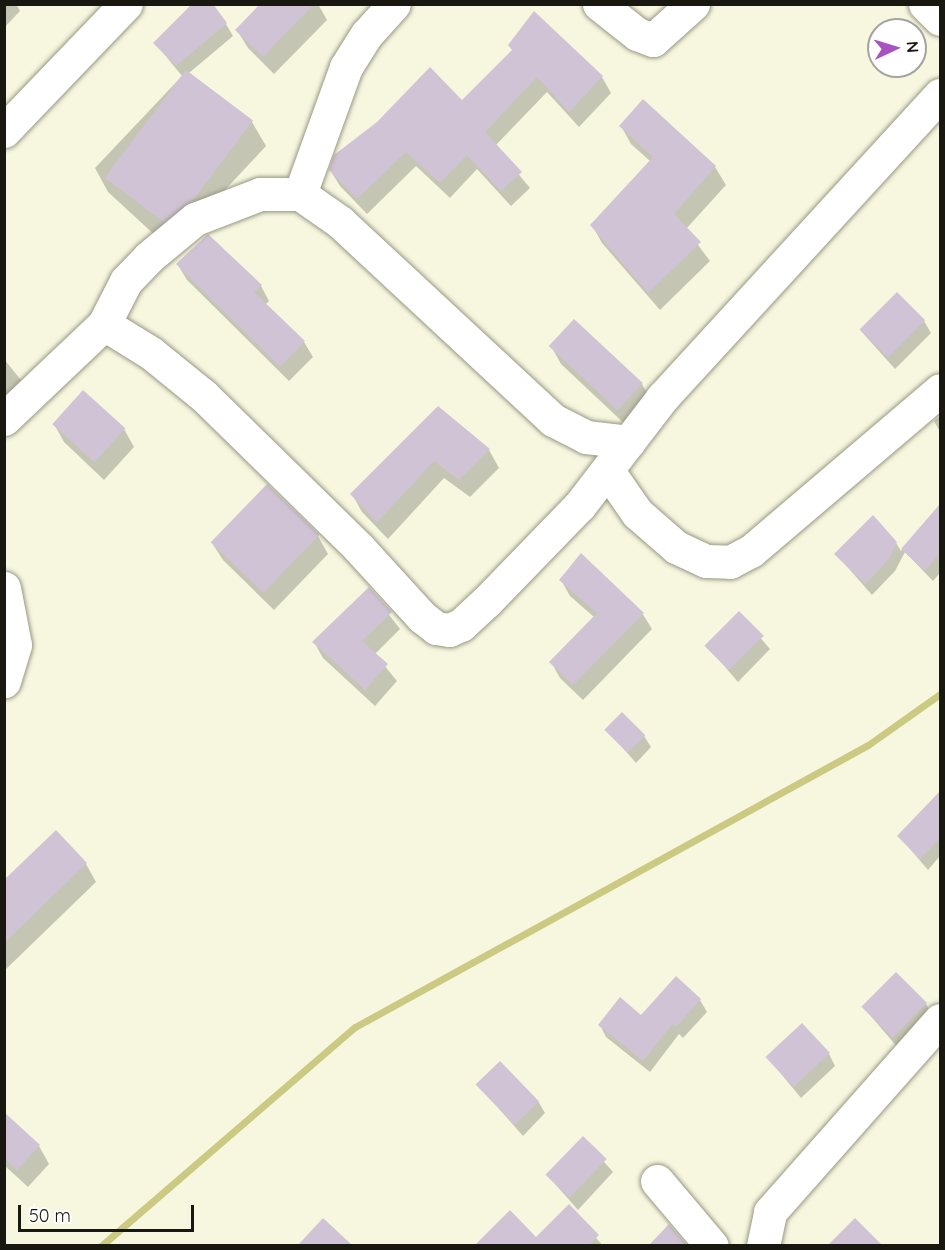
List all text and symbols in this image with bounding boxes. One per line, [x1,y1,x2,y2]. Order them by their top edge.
north arrow [867,18,927,78]
text: N [903,40,923,53]
scale bar [21,1193,196,1231]
text: 50 m [29,1204,71,1227]

